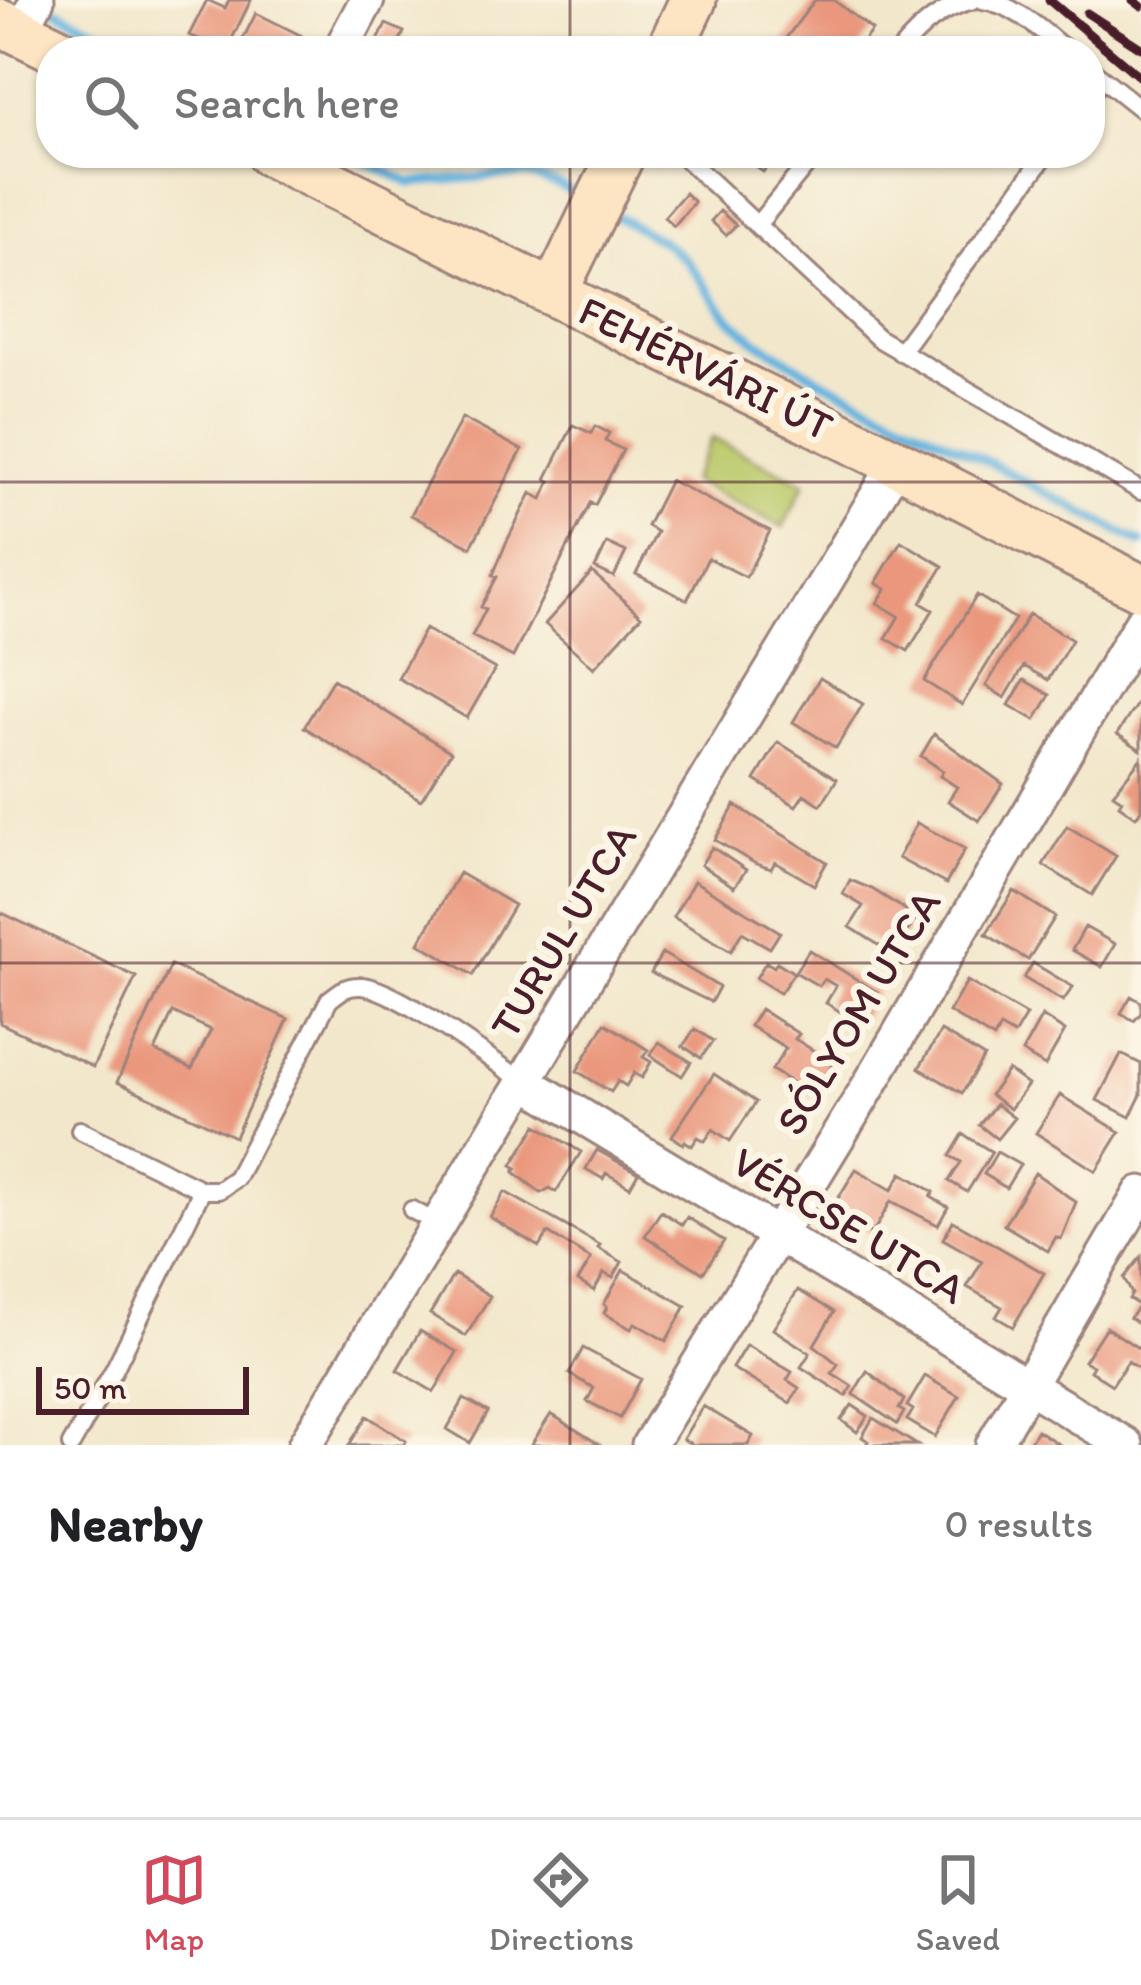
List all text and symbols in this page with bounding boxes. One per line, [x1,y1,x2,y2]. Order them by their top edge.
search box [36,36,1105,168]
icon: search [78,69,144,135]
text: Search here [174,75,400,129]
street label: FEHÉRVÁRI ÚT [571,285,842,452]
street label: TURUL UTCA [479,814,647,1048]
street label: SÓLYOM UTCA [765,880,951,1144]
street label: VÉRCSE UTCA [723,1136,975,1315]
scale bar [36,1361,249,1414]
text: 50 m [54,1368,127,1407]
text: Nearby [48,1493,203,1554]
text: 0 results [944,1500,1093,1547]
tab: Map [141,1847,207,1958]
tab: Directions [489,1847,634,1958]
tab: Saved [916,1847,1000,1958]

